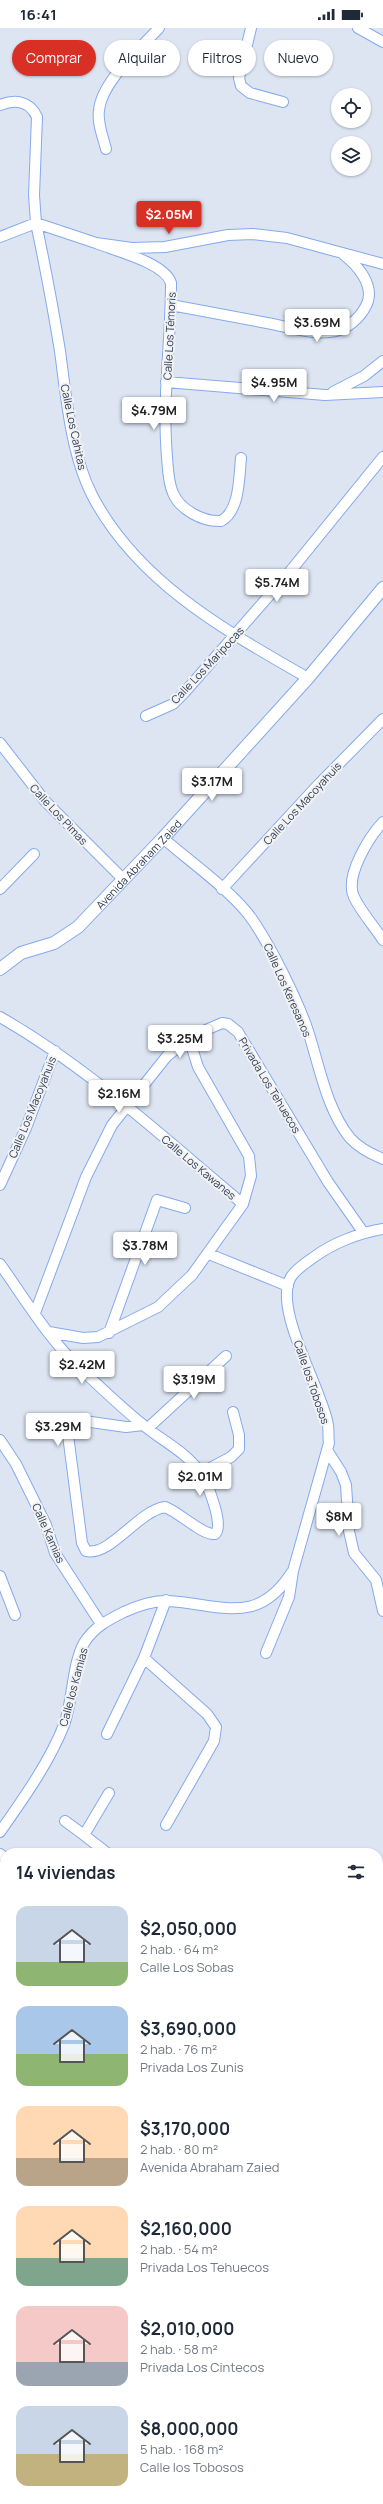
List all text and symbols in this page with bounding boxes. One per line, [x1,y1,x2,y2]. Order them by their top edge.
text: 16:41 [20,4,57,25]
chip: Comprar [12,40,96,76]
chip: Alquilar [104,40,180,76]
chip: Filtros [188,40,256,76]
chip: Nuevo [264,40,333,76]
map controls [331,88,371,176]
button: locate [331,88,371,128]
button: layers [331,136,371,176]
pin: $2.05M [136,201,202,235]
text: $2.05M [145,205,193,223]
street label: Calle Los Témoris [159,291,179,380]
pin: $3.69M [284,309,350,343]
text: $3.69M [294,313,340,331]
pin: $4.95M [241,369,307,403]
text: $4.95M [251,373,297,391]
street label: Calle Los Cahitas [58,383,90,471]
pin: $4.79M [121,397,187,431]
text: $4.79M [131,401,177,419]
pin: $5.74M [244,569,310,603]
text: $5.74M [254,573,300,591]
street label: Calle Los Maripocas [167,623,247,707]
street label: Calle Los Macoyahuis [260,758,345,848]
pin: $3.17M [179,768,245,802]
text: $3.17M [191,772,233,790]
street label: Calle Los Pimas [27,780,91,848]
street label: Avenida Abraham Zaied [92,816,184,912]
street label: Calle Los Keresanos [261,941,316,1039]
pin: $3.25M [147,1025,213,1059]
text: $3.25M [157,1029,203,1047]
street label: Privada Los Tehuecos [235,1034,305,1136]
street label: Calle Los Macoyahuis [5,1054,59,1160]
pin: $2.16M [86,1080,152,1114]
text: $2.16M [97,1084,141,1102]
street label: Calle Los Kawanes [159,1131,240,1203]
pin: $3.78M [112,1232,178,1266]
text: $3.78M [122,1236,168,1254]
street label: Calle los Tobosos [291,1338,333,1426]
pin: $2.42M [49,1351,115,1385]
text: $2.42M [59,1355,105,1373]
pin: $3.19M [161,1366,227,1400]
text: $3.19M [173,1370,216,1388]
pin: $3.29M [25,1413,91,1447]
text: $3.29M [35,1417,81,1435]
pin: $2.01M [167,1463,233,1497]
text: $2.01M [177,1467,223,1485]
street label: Calle Kamias [29,1501,69,1566]
pin: $8M [320,1503,358,1537]
text: $8M [325,1507,353,1525]
street label: Calle los Kamias [55,1646,91,1728]
text: 14 viviendas [16,1861,116,1884]
icon: filters [345,1861,367,1883]
text: $2,050,000 [140,1917,237,1940]
icon: home [48,1922,96,1970]
text: 2 hab. · 64 m² [140,1940,218,1958]
text: Calle Los Sobas [140,1958,234,1976]
text: $3,690,000 [140,2017,236,2040]
icon: home [48,2022,96,2070]
text: 2 hab. · 76 m² [140,2040,217,2058]
text: Privada Los Zunis [140,2058,244,2076]
text: $3,170,000 [140,2117,230,2140]
icon: home [48,2122,96,2170]
text: 2 hab. · 80 m² [140,2140,218,2158]
text: Avenida Abraham Zaied [140,2158,279,2176]
text: $2,160,000 [140,2217,232,2240]
icon: home [48,2222,96,2270]
text: 2 hab. · 54 m² [140,2240,218,2258]
text: Privada Los Tehuecos [140,2258,269,2276]
text: $2,010,000 [140,2317,235,2340]
icon: home [48,2322,96,2370]
text: 2 hab. · 58 m² [140,2340,218,2358]
text: Privada Los Cintecos [140,2358,264,2376]
text: $8,000,000 [140,2417,239,2440]
icon: home [48,2422,96,2470]
text: 5 hab. · 168 m² [140,2440,223,2458]
text: Calle los Tobosos [140,2458,244,2476]

